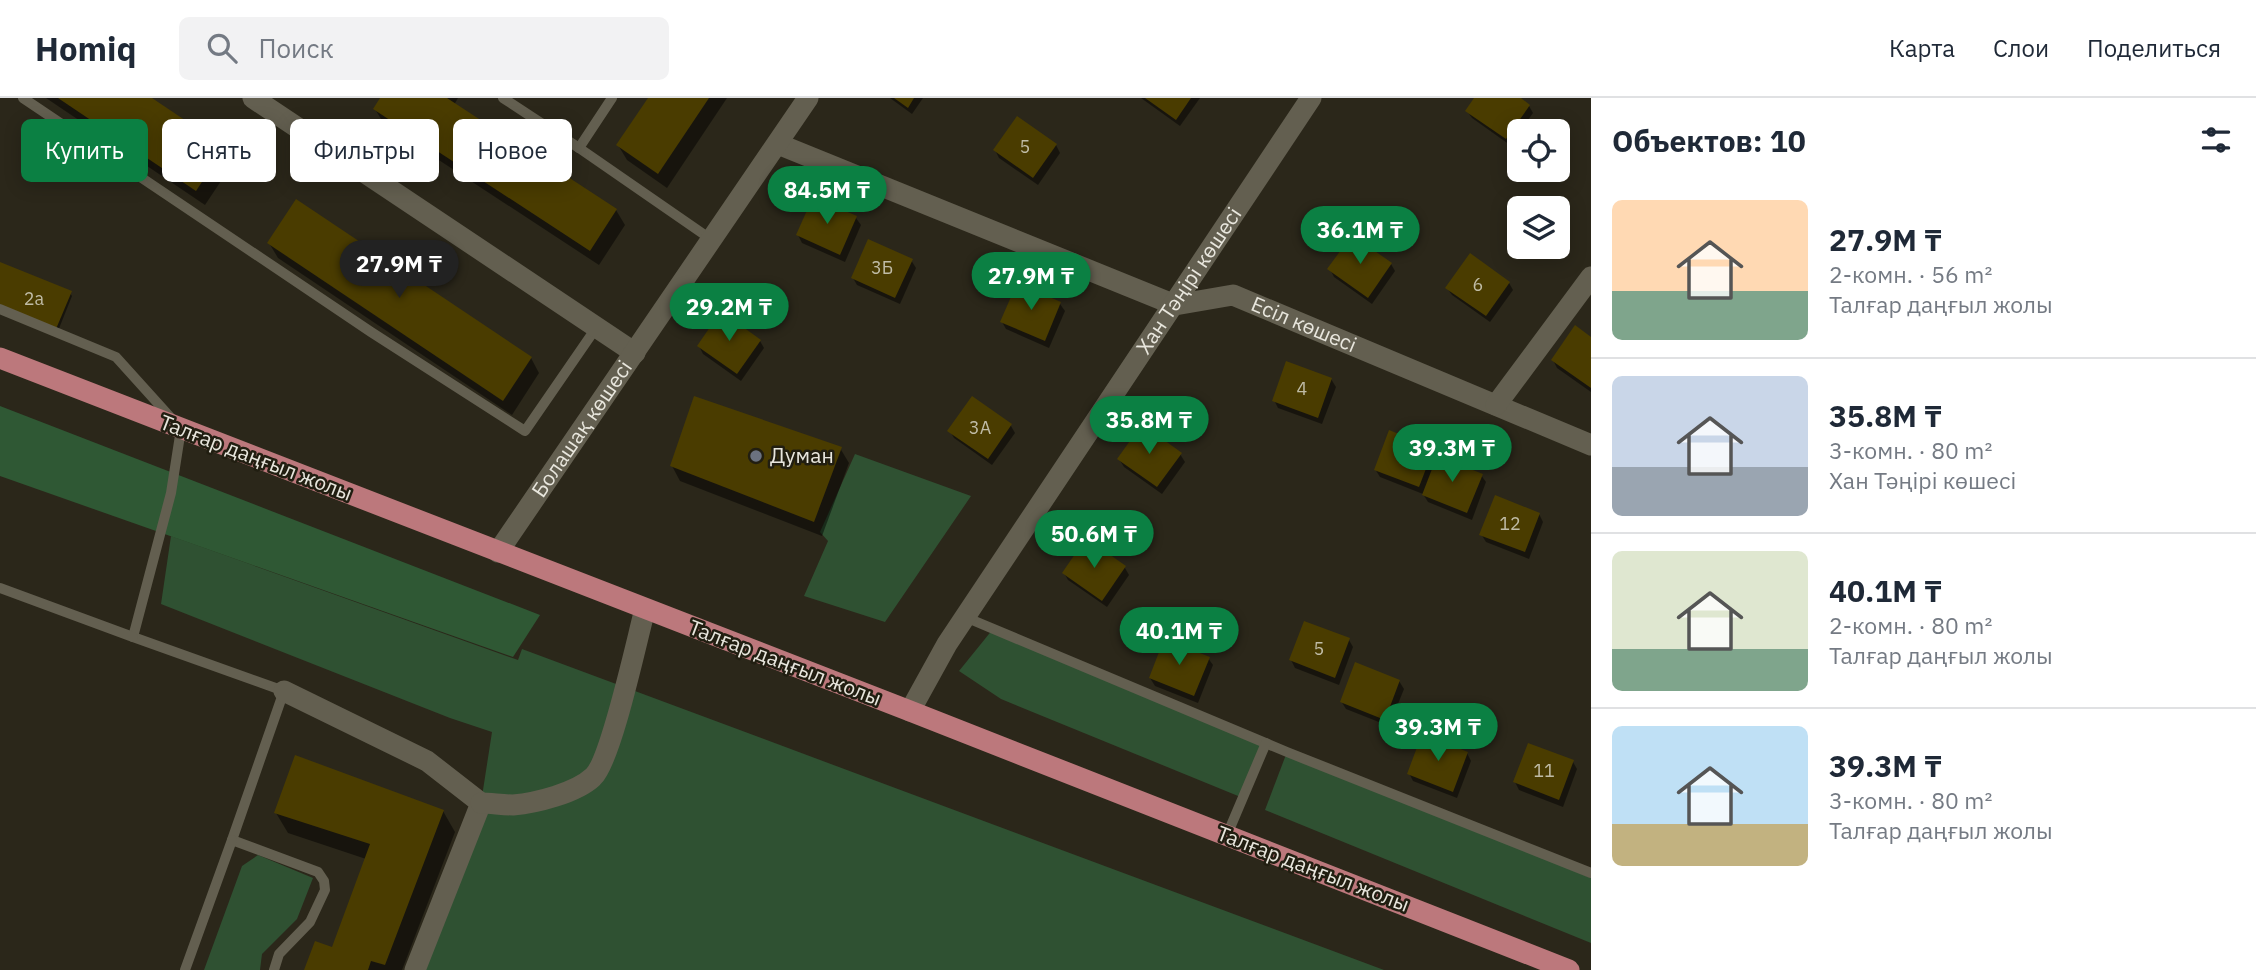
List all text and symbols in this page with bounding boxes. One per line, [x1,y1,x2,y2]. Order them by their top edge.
search box [179,17,669,80]
text: Homiq [35,27,137,70]
icon: search [203,29,241,67]
text: Поиск [259,31,334,65]
text: Карта [1889,32,1955,64]
text: Слои [1993,32,2049,64]
text: Поделиться [2087,32,2221,64]
chip: Купить [21,119,148,182]
chip: Снять [162,119,276,182]
chip: Фильтры [290,119,439,182]
chip: Новое [453,119,572,182]
map controls [1507,119,1570,259]
button: locate [1507,119,1570,182]
text: Объектов: 10 [1612,121,1806,160]
icon: filters [2197,121,2235,159]
house number: 5 [1020,135,1030,158]
pin: 84.5M ₸ [762,166,892,226]
text: 84.5M ₸ [784,174,870,204]
button: layers [1507,196,1570,259]
street label: Хан Тәңірі көшесі [1129,201,1247,359]
pin: 36.1M ₸ [1295,206,1425,266]
text: 36.1M ₸ [1317,214,1403,244]
text: 27.9M ₸ [1829,220,1942,259]
icon: home [1668,228,1752,312]
pin: 27.9M ₸ [334,240,464,300]
text: 27.9M ₸ [356,248,442,278]
pin: 27.9M ₸ [966,252,1096,312]
house number: 3Б [871,256,893,279]
text: 2-комн. · 56 m² [1829,259,1992,289]
text: 27.9M ₸ [988,260,1074,290]
house number: 6 [1473,273,1483,296]
pin: 29.2M ₸ [664,284,794,343]
house number: 2а [24,287,45,310]
street label: Есіл көшесі [1247,289,1361,358]
text: Талғар даңғыл жолы [1829,289,2053,319]
text: 29.2M ₸ [686,291,772,321]
street label: Болашақ көшесі [525,354,638,502]
house number: 4 [1297,377,1308,400]
pin: 35.8M ₸ [1084,396,1214,456]
text: 35.8M ₸ [1829,396,1942,435]
text: 35.8M ₸ [1106,404,1192,434]
icon: home [1668,404,1752,488]
street label: Талғар даңғыл жолы [156,407,357,507]
house number: 3А [969,416,992,439]
pin: 39.3M ₸ [1387,424,1517,484]
text: 39.3M ₸ [1409,432,1495,462]
text: 3-комн. · 80 m² [1829,435,1992,465]
place label: Думан [770,441,834,469]
marker: Думан [748,448,764,464]
text: Хан Тәңірі көшесі [1829,465,2016,495]
pin: 50.6M ₸ [1029,510,1159,570]
house number: 12 [1499,512,1521,535]
text: 50.6M ₸ [1051,518,1137,548]
text: 40.1M ₸ [1829,571,1942,610]
icon: home [1668,579,1752,663]
pin: 40.1M ₸ [1114,608,1244,667]
text: 2-комн. · 80 m² [1829,610,1992,640]
street label: Талғар даңғыл жолы [685,612,886,712]
text: 40.1M ₸ [1136,615,1222,645]
house number: 5 [1314,637,1324,660]
text: Талғар даңғыл жолы [1829,640,2053,670]
pin: 39.3M ₸ [1373,704,1503,763]
text: 39.3M ₸ [1395,711,1481,741]
text: 39.3M ₸ [1829,746,1942,785]
icon: home [1668,754,1752,838]
house number: 11 [1533,759,1555,782]
text: 3-комн. · 80 m² [1829,785,1992,815]
text: Талғар даңғыл жолы [1829,815,2053,845]
street label: Талғар даңғыл жолы [1213,818,1414,918]

